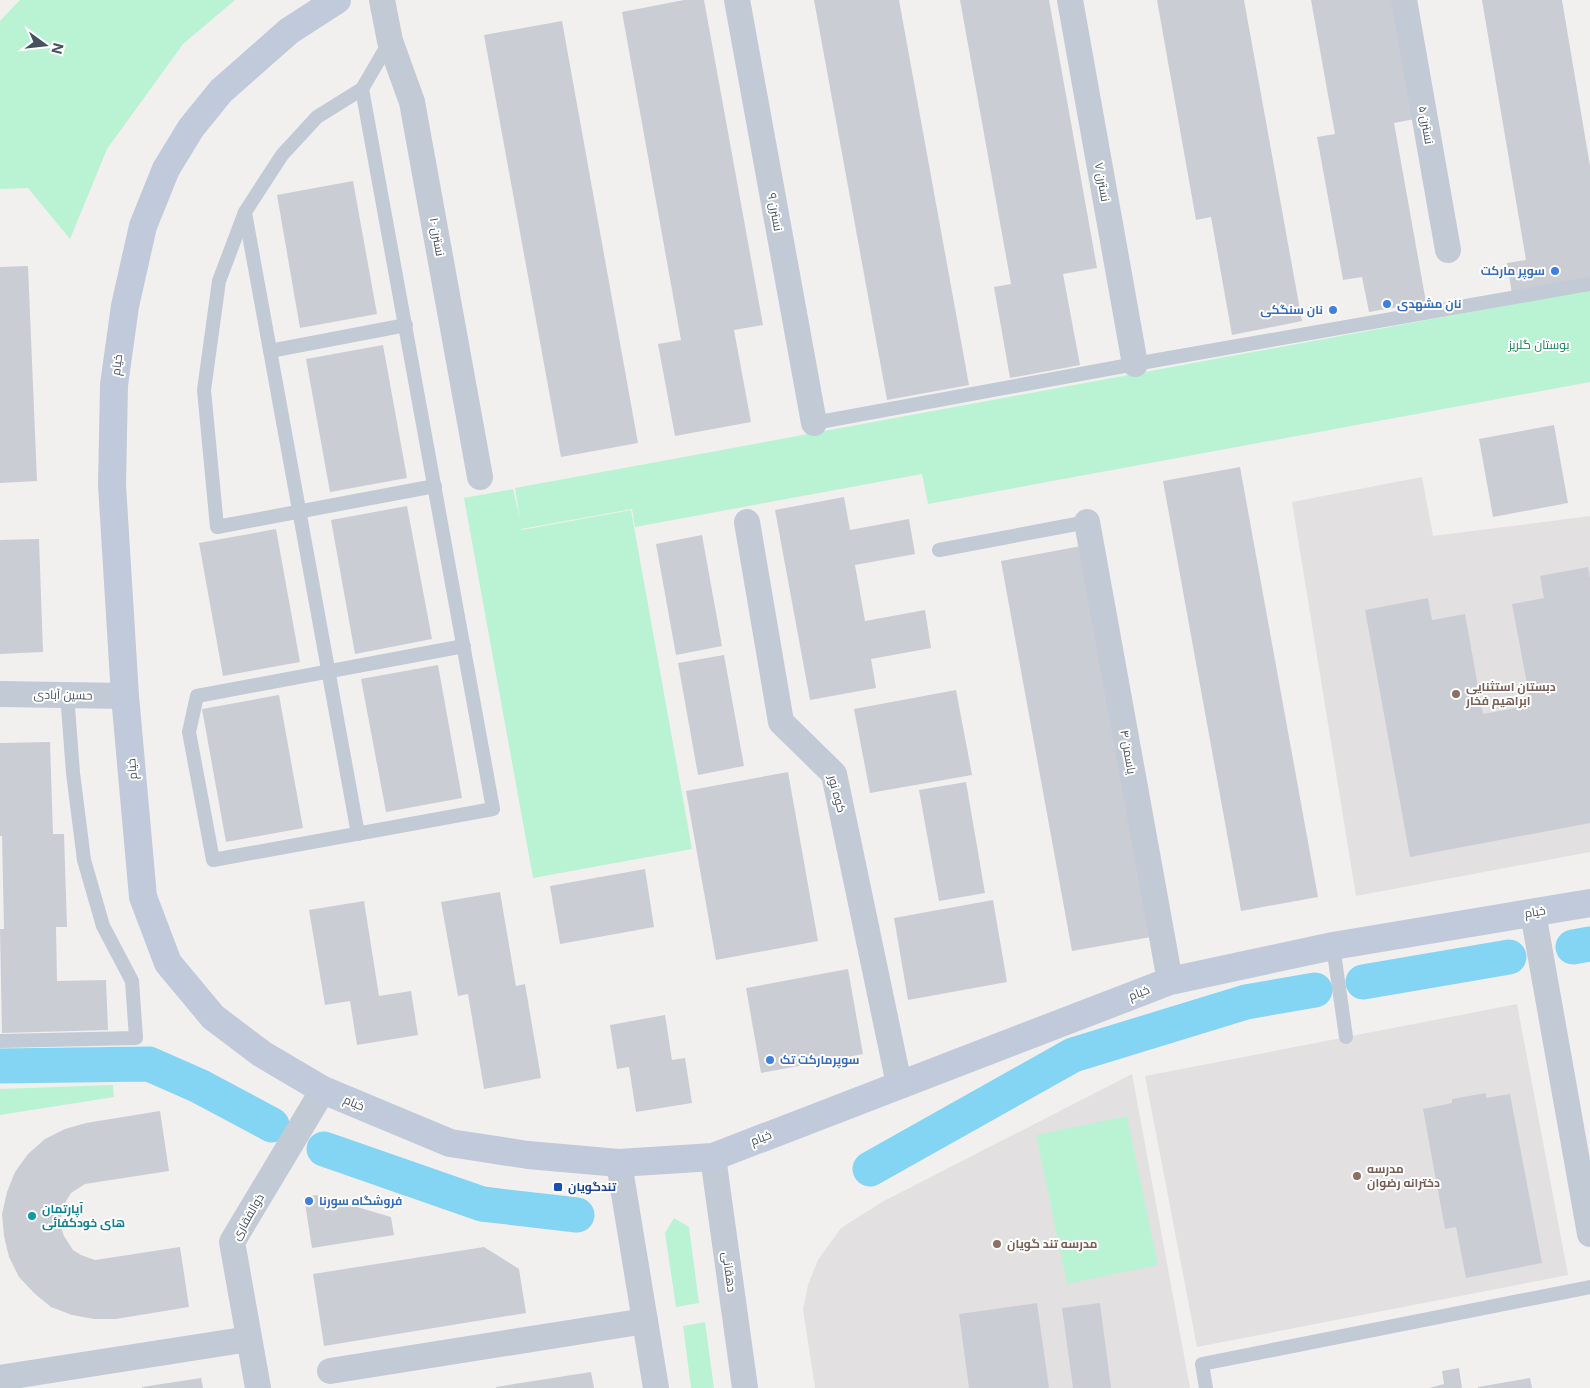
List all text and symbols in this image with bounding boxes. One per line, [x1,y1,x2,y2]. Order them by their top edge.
north arrow [20,20,70,70]
text: N [48,41,68,56]
street label: نسترن ۵ [1416,105,1437,145]
street label: نسترن ۷ [1092,161,1113,203]
street label: نسترن ۹ [765,192,786,232]
street label: نسترن ۱۰ [427,217,448,257]
place label: سوپر مارکت [1481,263,1545,280]
marker: سوپر مارکت [1549,265,1561,277]
place label: نان مشهدی [1397,296,1462,312]
marker: نان مشهدی [1381,298,1393,310]
place label: نان سنگکی [1260,302,1323,318]
marker: نان سنگکی [1327,304,1339,316]
park label: بوستان گلریز [1508,337,1569,352]
street label: خیام [108,353,126,377]
place label: دبستان استثنایی ابراهیم فخار [1465,679,1556,709]
street label: حسین آبادی [33,686,93,703]
marker: دبستان استثنایی ابراهیم فخار [1450,688,1462,700]
street label: یاسمن ۴ [1117,729,1140,776]
street label: خیام [123,758,141,780]
street label: کوه نور [825,773,850,814]
street label: خیام [1523,902,1547,922]
street label: خیام [1126,982,1152,1004]
place label: سوپرمارکت تک [780,1052,860,1069]
marker: سوپرمارکت تک [764,1054,776,1066]
street label: خیام [341,1091,367,1115]
street label: خیام [748,1127,774,1149]
place label: مدرسه دخترانه رضوان [1367,1161,1440,1191]
marker: مدرسه دخترانه رضوان [1351,1170,1363,1182]
place label: تندگویان [568,1179,617,1195]
marker: تندگویان [552,1181,564,1193]
street label: ذوالفقاری [228,1190,267,1243]
place label: فروشگاه سورنا [319,1193,402,1209]
marker: فروشگاه سورنا [303,1195,315,1207]
place label: آپارتمان های خودکفائی [42,1201,125,1231]
marker: آپارتمان های خودکفائی [26,1210,38,1222]
place label: مدرسه تند گویان [1007,1236,1098,1252]
marker: مدرسه تند گویان [991,1238,1003,1250]
street label: دهقانی [719,1251,740,1293]

